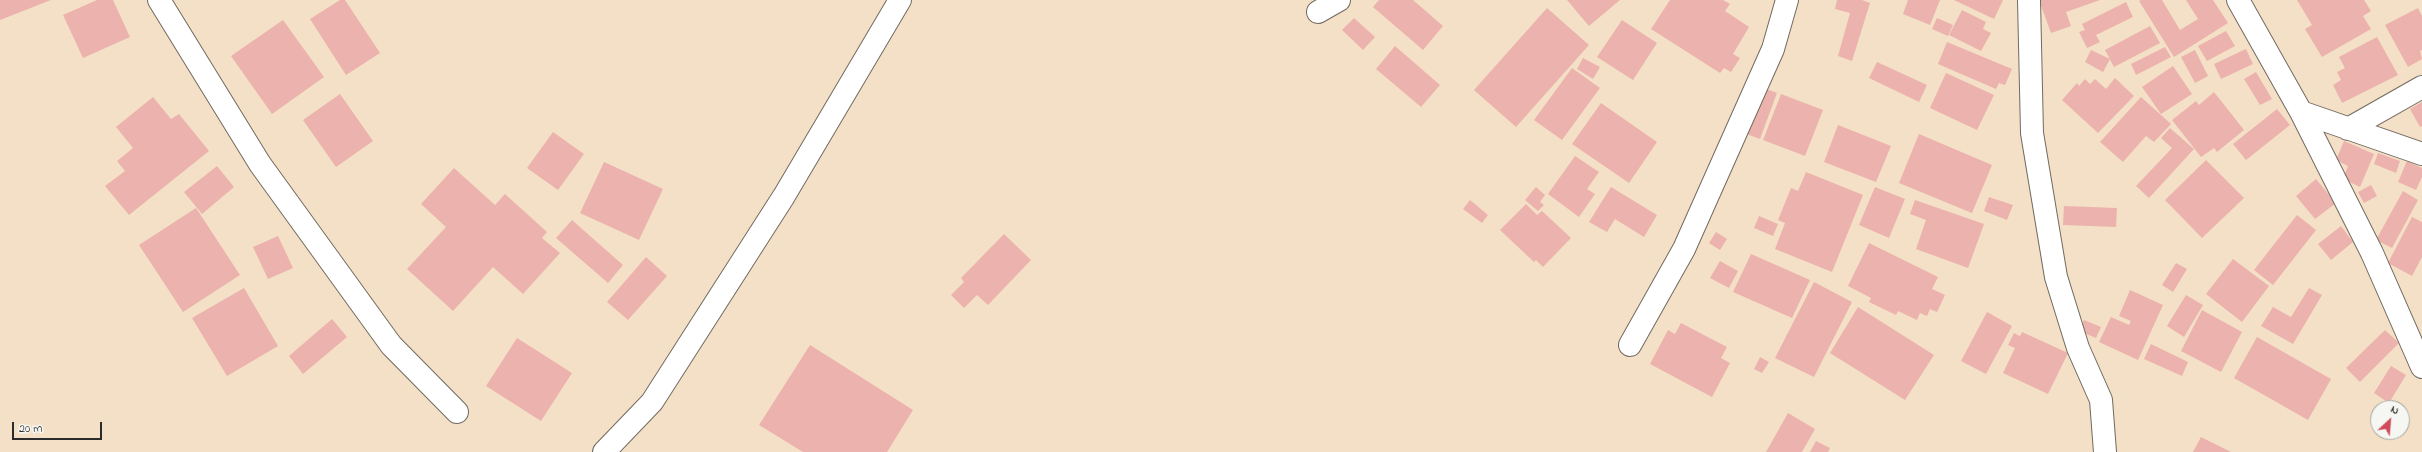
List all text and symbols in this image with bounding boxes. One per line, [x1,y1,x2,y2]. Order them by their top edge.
north arrow [2370,400,2410,440]
text: N [2388,401,2402,419]
scale bar [14,414,104,440]
text: 20 m [19,420,42,438]

